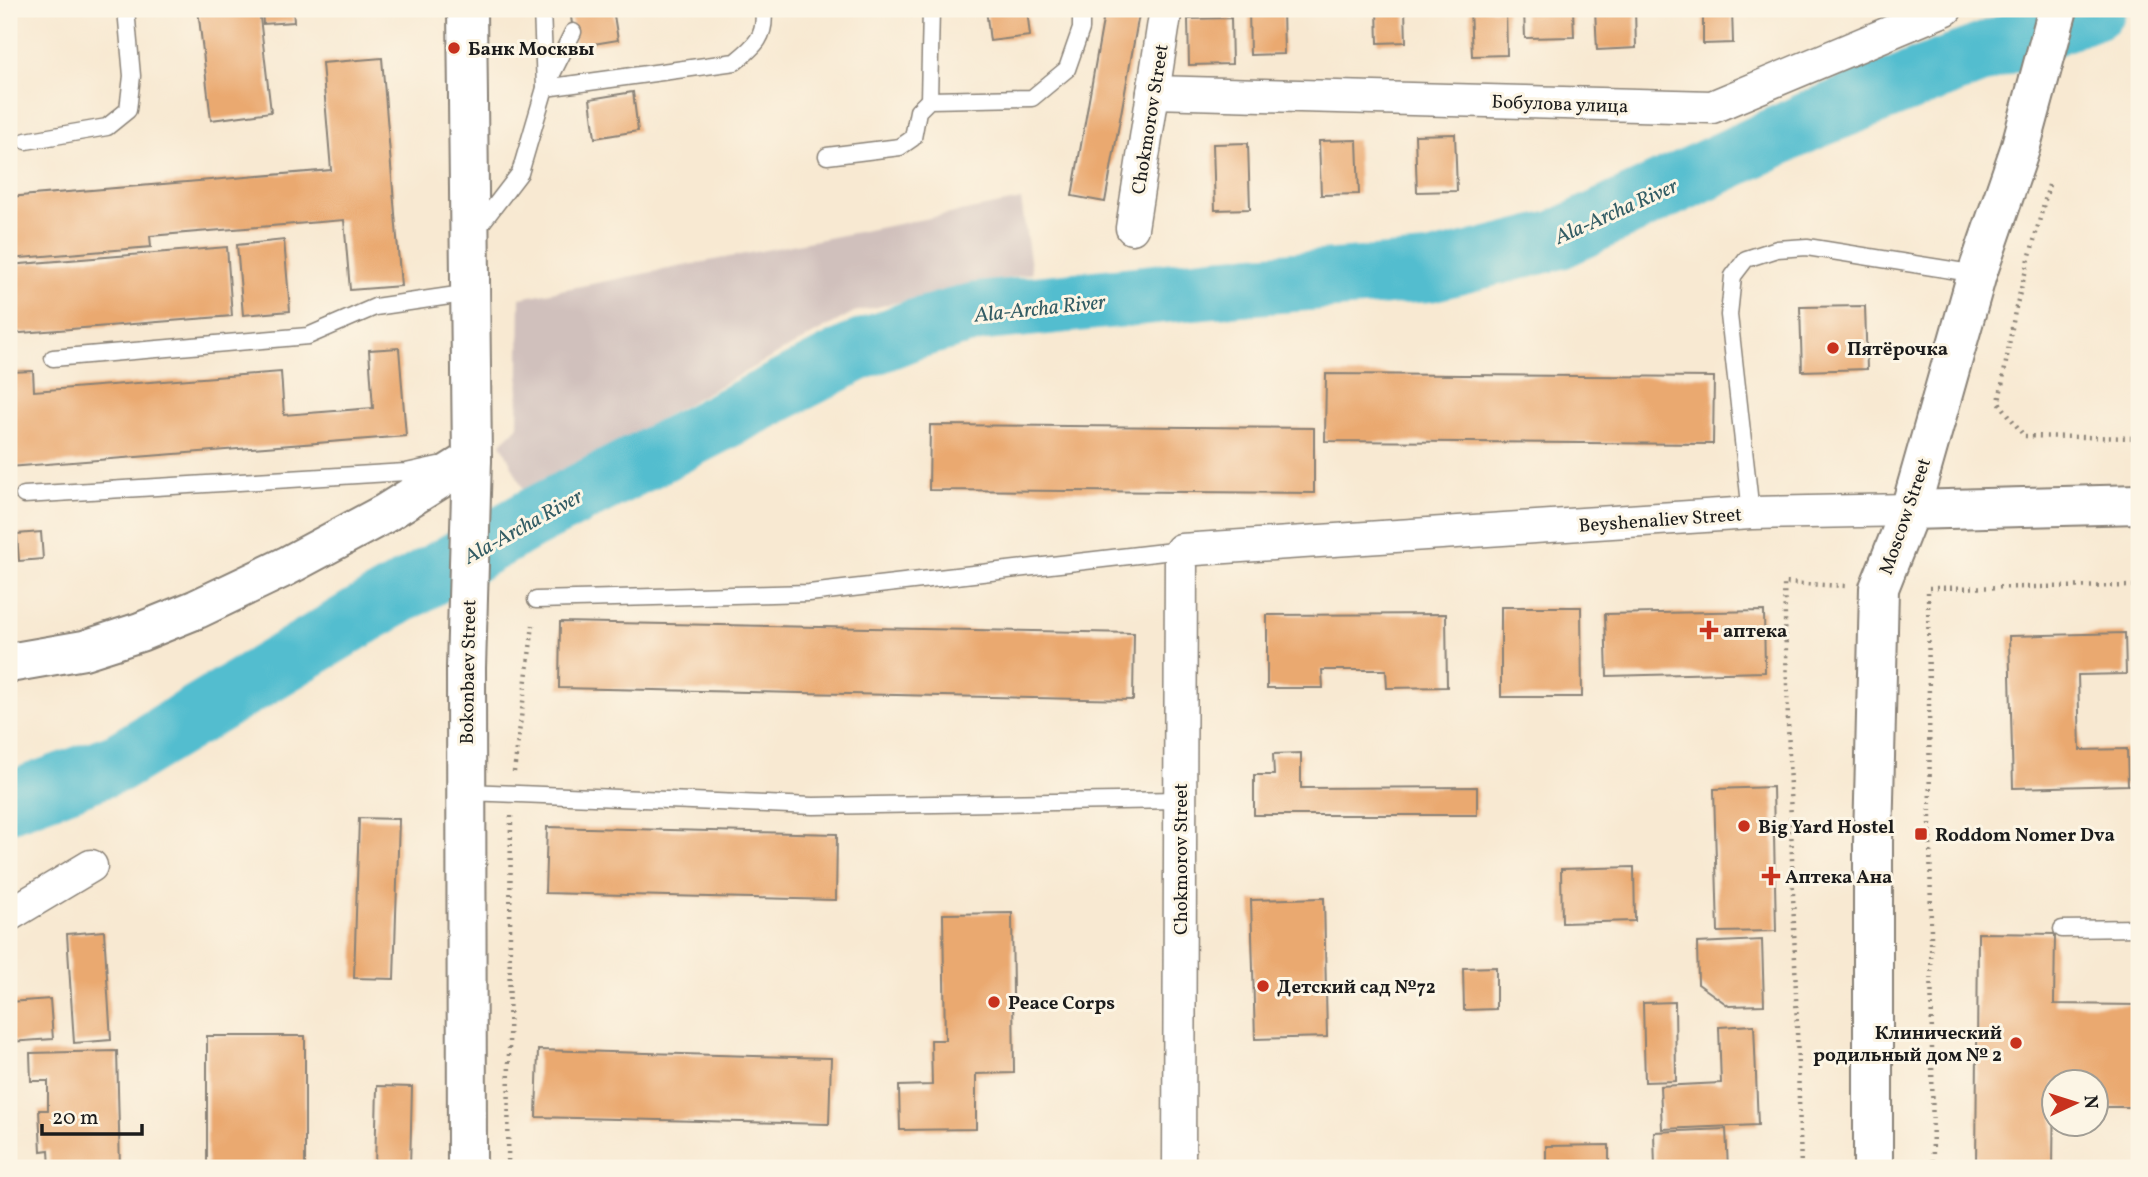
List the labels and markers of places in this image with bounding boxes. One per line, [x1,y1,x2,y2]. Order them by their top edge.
place label: Банк Москвы [468,37,594,63]
marker: Банк Москвы [446,40,462,56]
place label: Пятёрочка [1847,337,1948,363]
marker: Пятёрочка [1825,340,1841,356]
place label: аптека [1723,619,1787,645]
marker: аптека [1701,622,1717,638]
place label: Big Yard Hostel [1758,815,1894,841]
marker: Big Yard Hostel [1736,818,1752,834]
place label: Roddom Nomer Dva [1935,823,2115,849]
marker: Roddom Nomer Dva [1913,826,1929,842]
place label: Аптека Ана [1785,865,1892,891]
marker: Аптека Ана [1763,868,1779,884]
place label: Детский сад №72 [1277,975,1436,1001]
marker: Детский сад №72 [1255,978,1271,994]
place label: Peace Corps [1008,991,1115,1017]
marker: Peace Corps [986,994,1002,1010]
place label: Клинический родильный дом № 2 [1813,1021,2002,1069]
marker: Клинический родильный дом № 2 [2008,1035,2024,1051]

